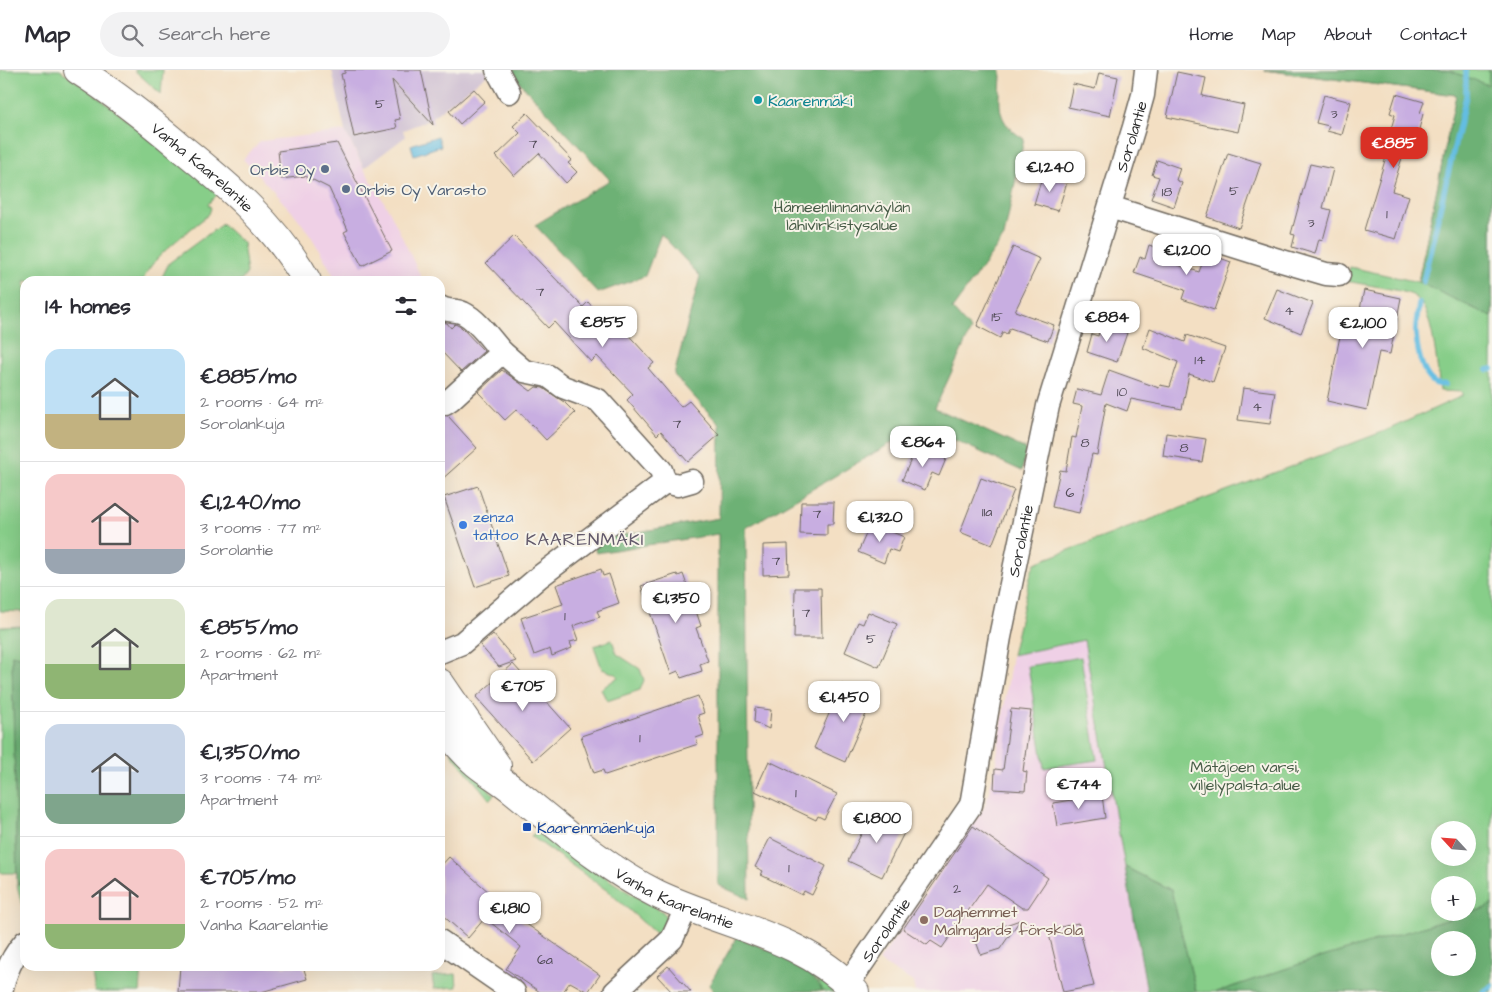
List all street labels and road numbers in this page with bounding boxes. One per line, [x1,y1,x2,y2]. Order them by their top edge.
street label: Sorolantie [1111,98,1153,175]
street label: Vanha Kaarelantie [146,117,258,218]
street label: Sorolantie [1003,502,1039,579]
street label: Vanha Kaarelantie [610,862,737,935]
street label: Sorolantie [856,893,916,967]

